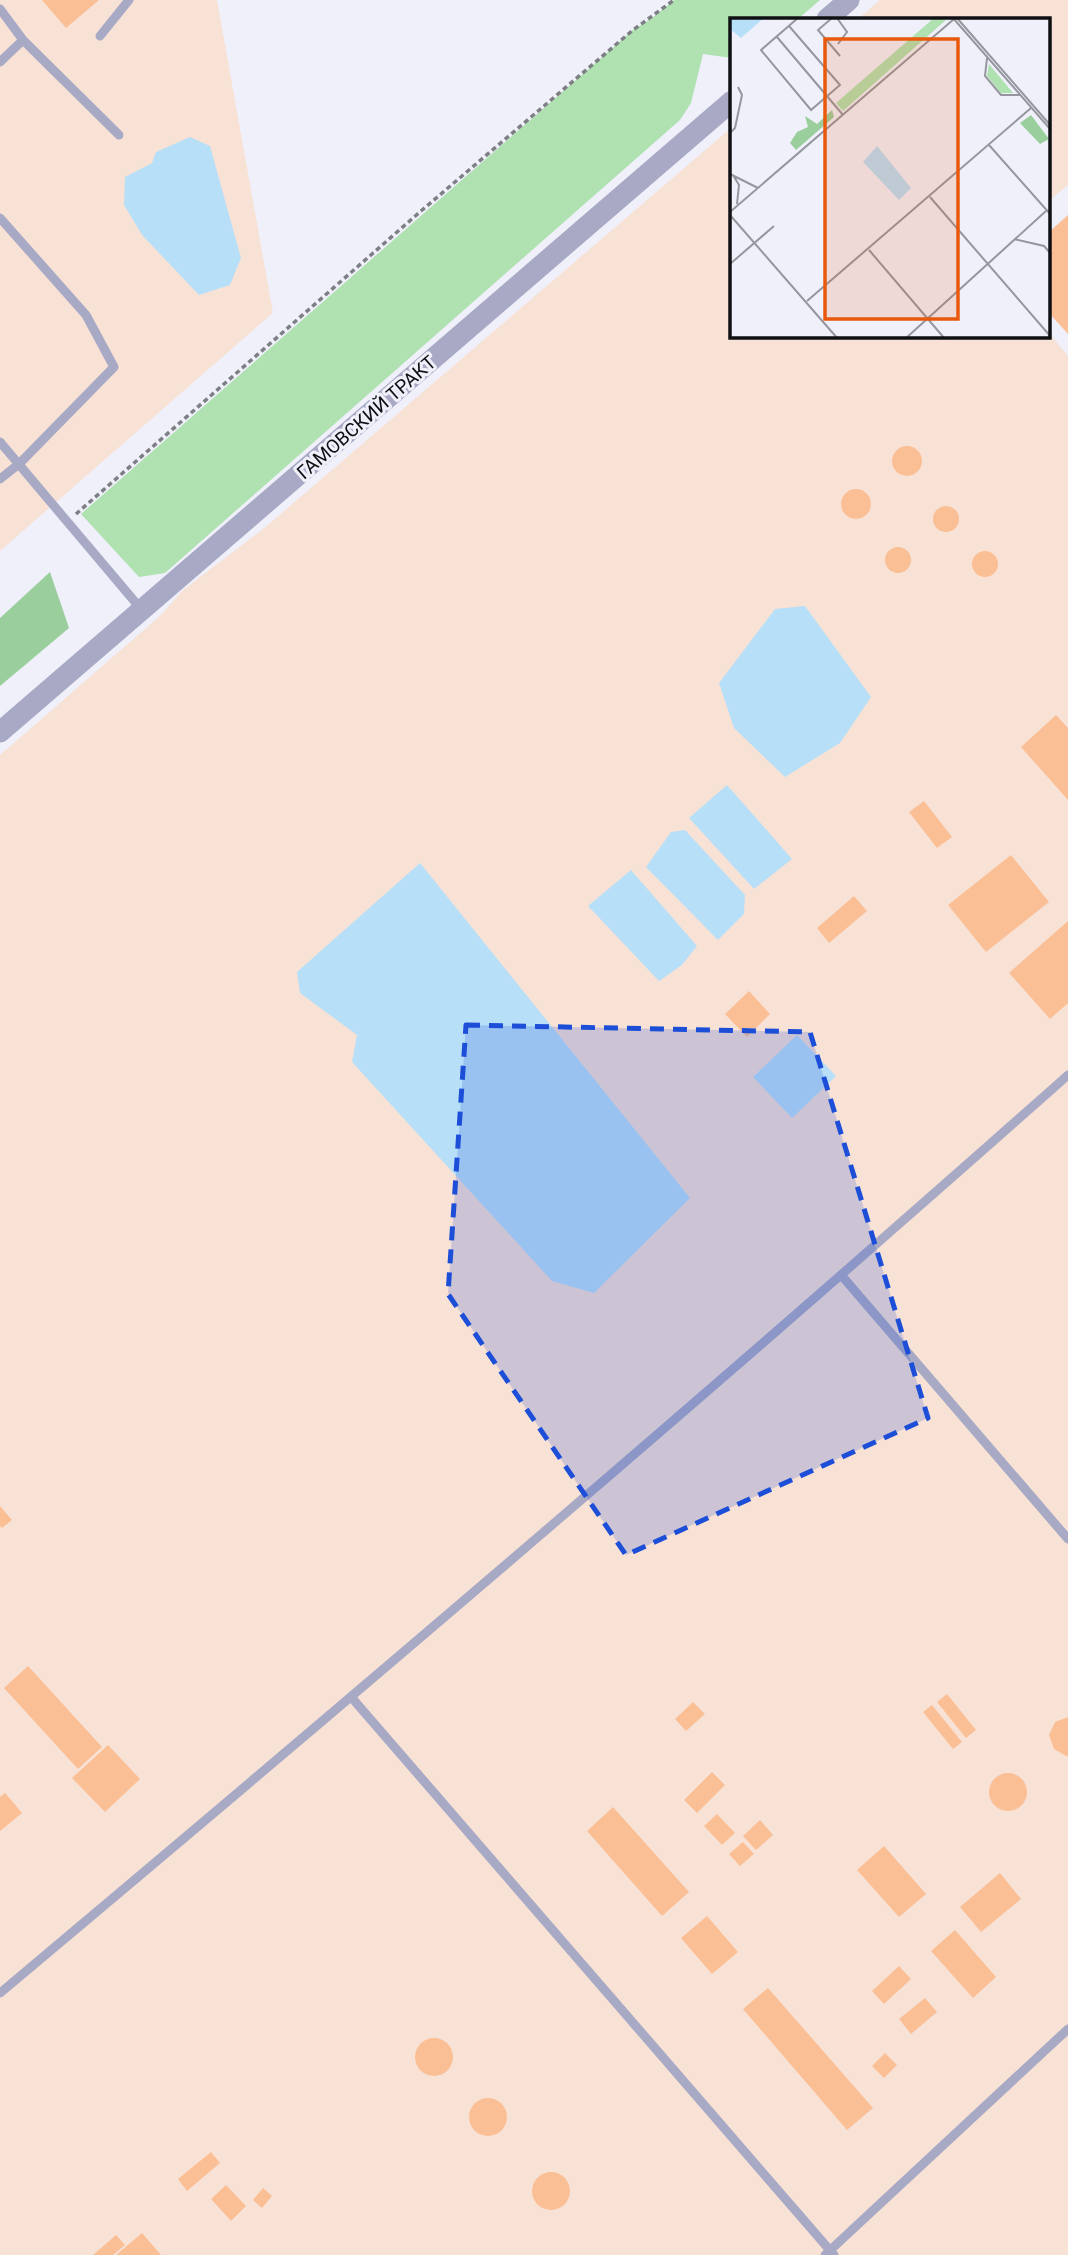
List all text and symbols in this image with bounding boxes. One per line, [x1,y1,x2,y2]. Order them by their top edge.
inset map [730,18,1050,338]
street label: ГАМОВСКИЙ ТРАКТ [292,351,441,484]

